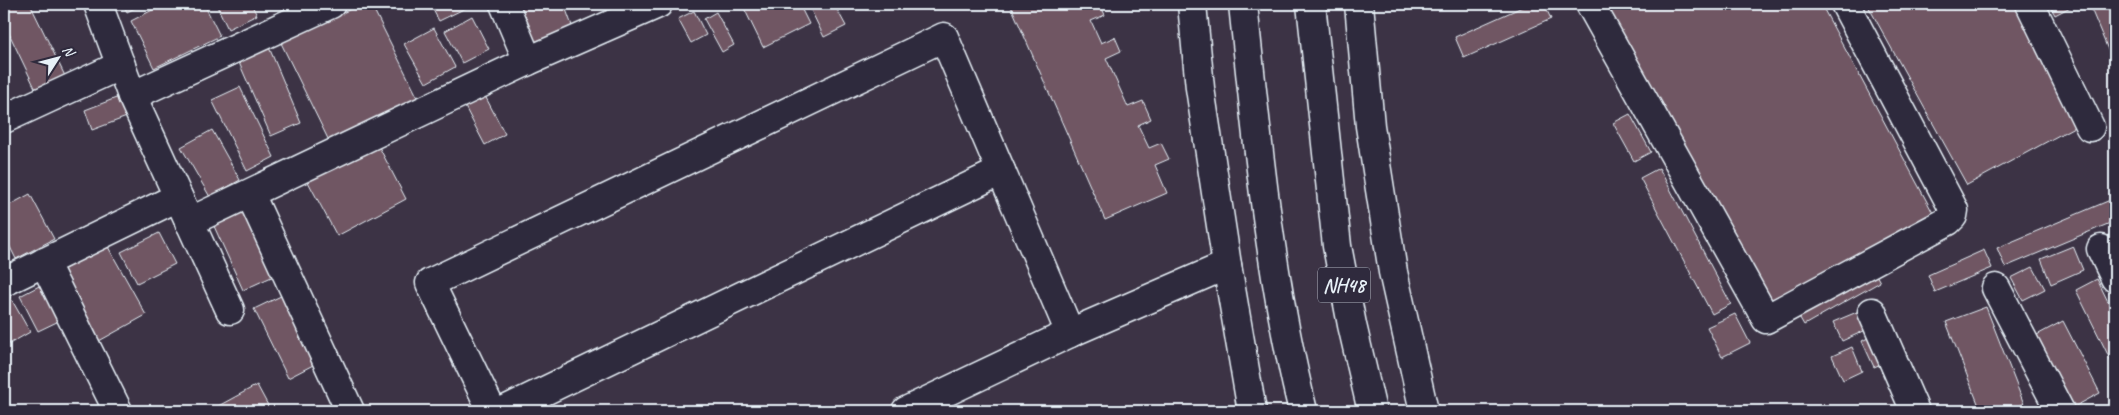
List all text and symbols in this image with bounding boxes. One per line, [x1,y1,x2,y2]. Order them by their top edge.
north arrow [32,32,82,82]
text: N [59,42,79,61]
road number: NH48 [1318,268,1370,302]

